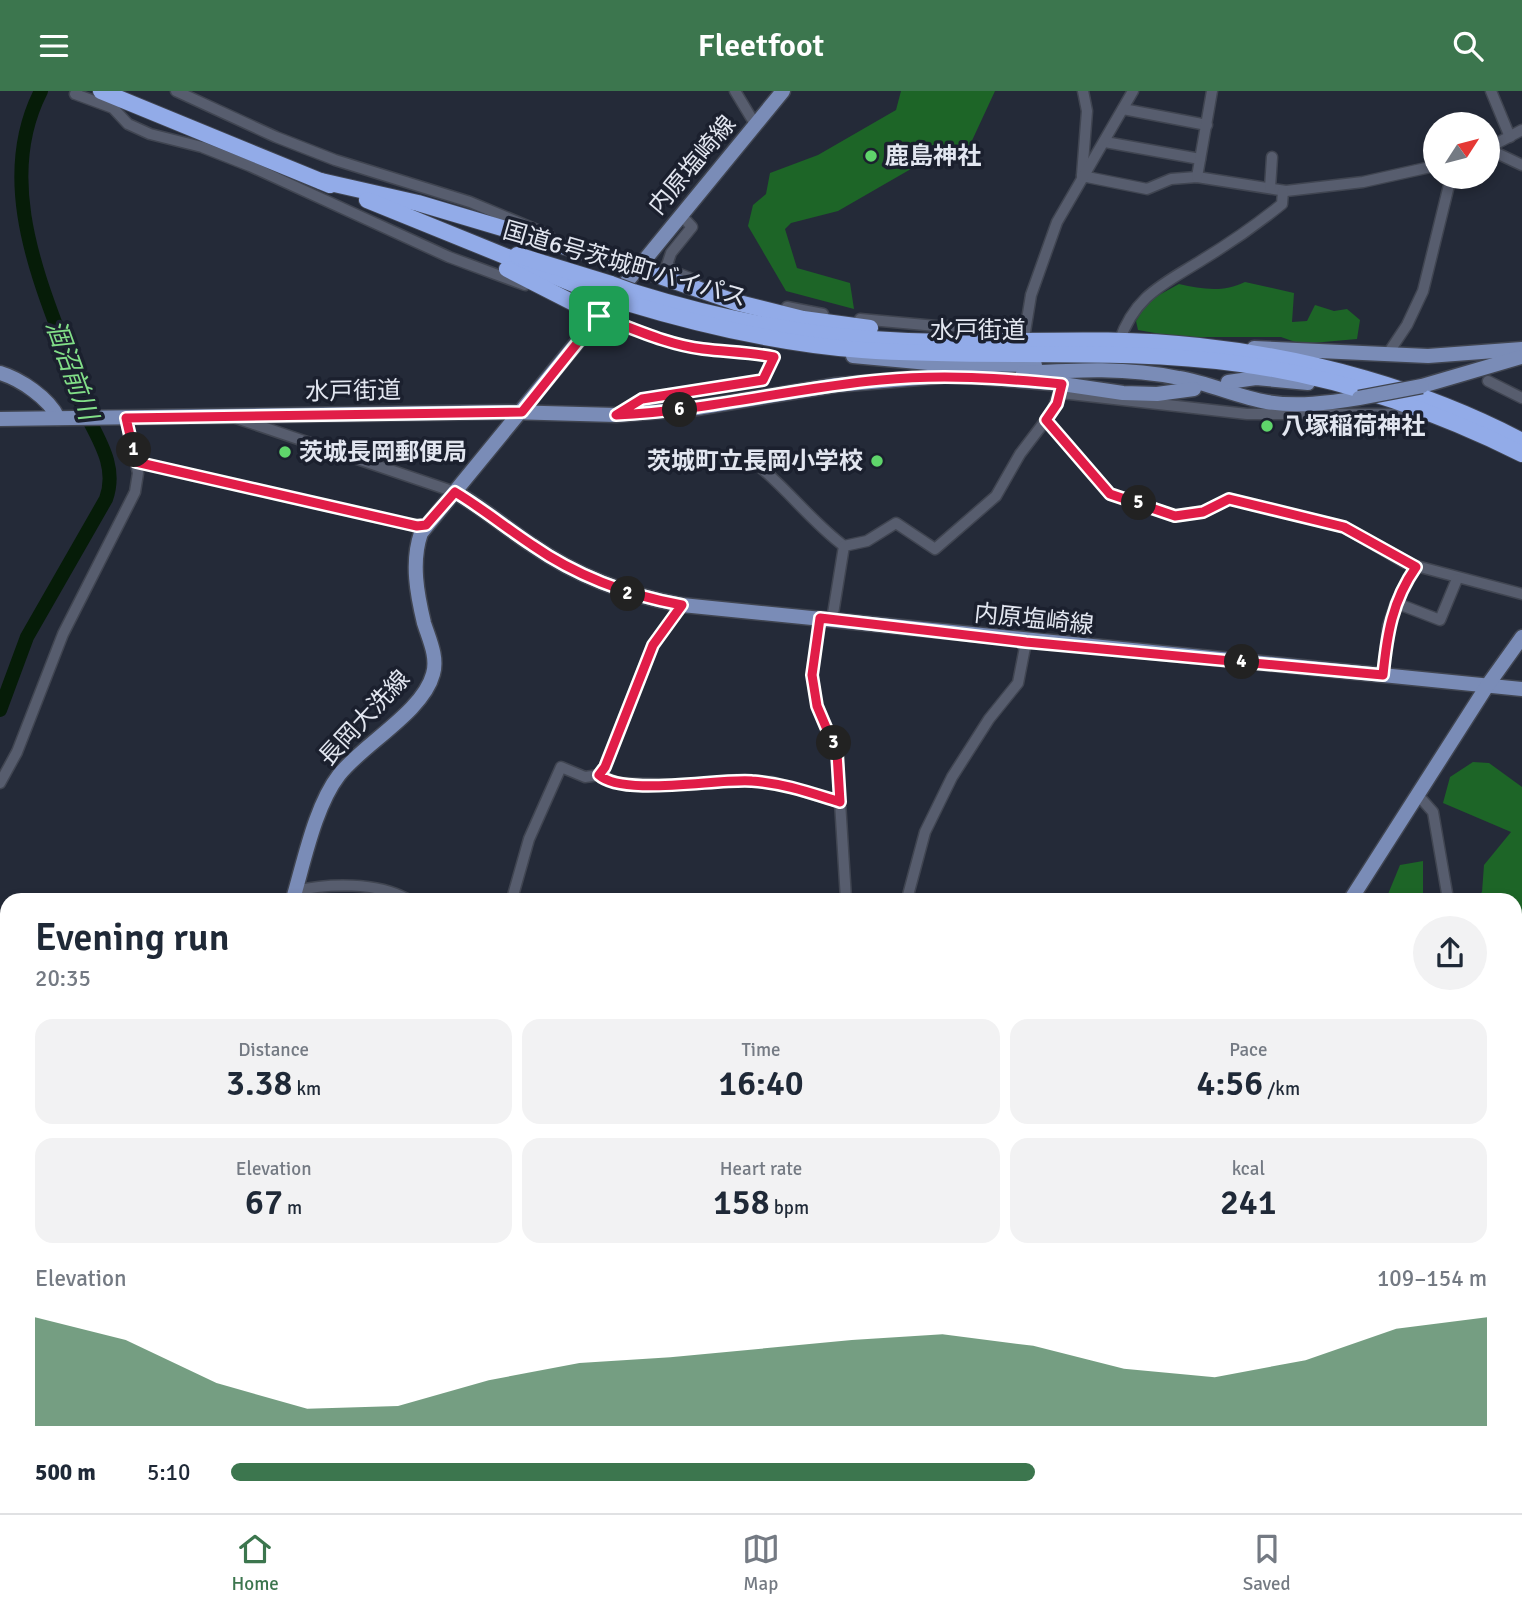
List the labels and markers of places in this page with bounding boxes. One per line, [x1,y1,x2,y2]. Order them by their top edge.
place label: 鹿島神社 [885,141,981,171]
marker: 鹿島神社 [863,148,879,164]
pin [569,286,629,346]
pin: 6 [662,393,698,427]
place label: 八塚稲荷神社 [1281,411,1425,441]
marker: 八塚稲荷神社 [1259,418,1275,434]
pin: 1 [116,433,152,467]
place label: 茨城長岡郵便局 [299,437,467,467]
marker: 茨城長岡郵便局 [277,444,293,460]
place label: 茨城町立長岡小学校 [647,446,863,476]
marker: 茨城町立長岡小学校 [869,453,885,469]
pin: 5 [1122,485,1156,521]
pin: 2 [610,577,646,611]
pin: 4 [1224,645,1260,679]
pin: 3 [816,725,852,761]

